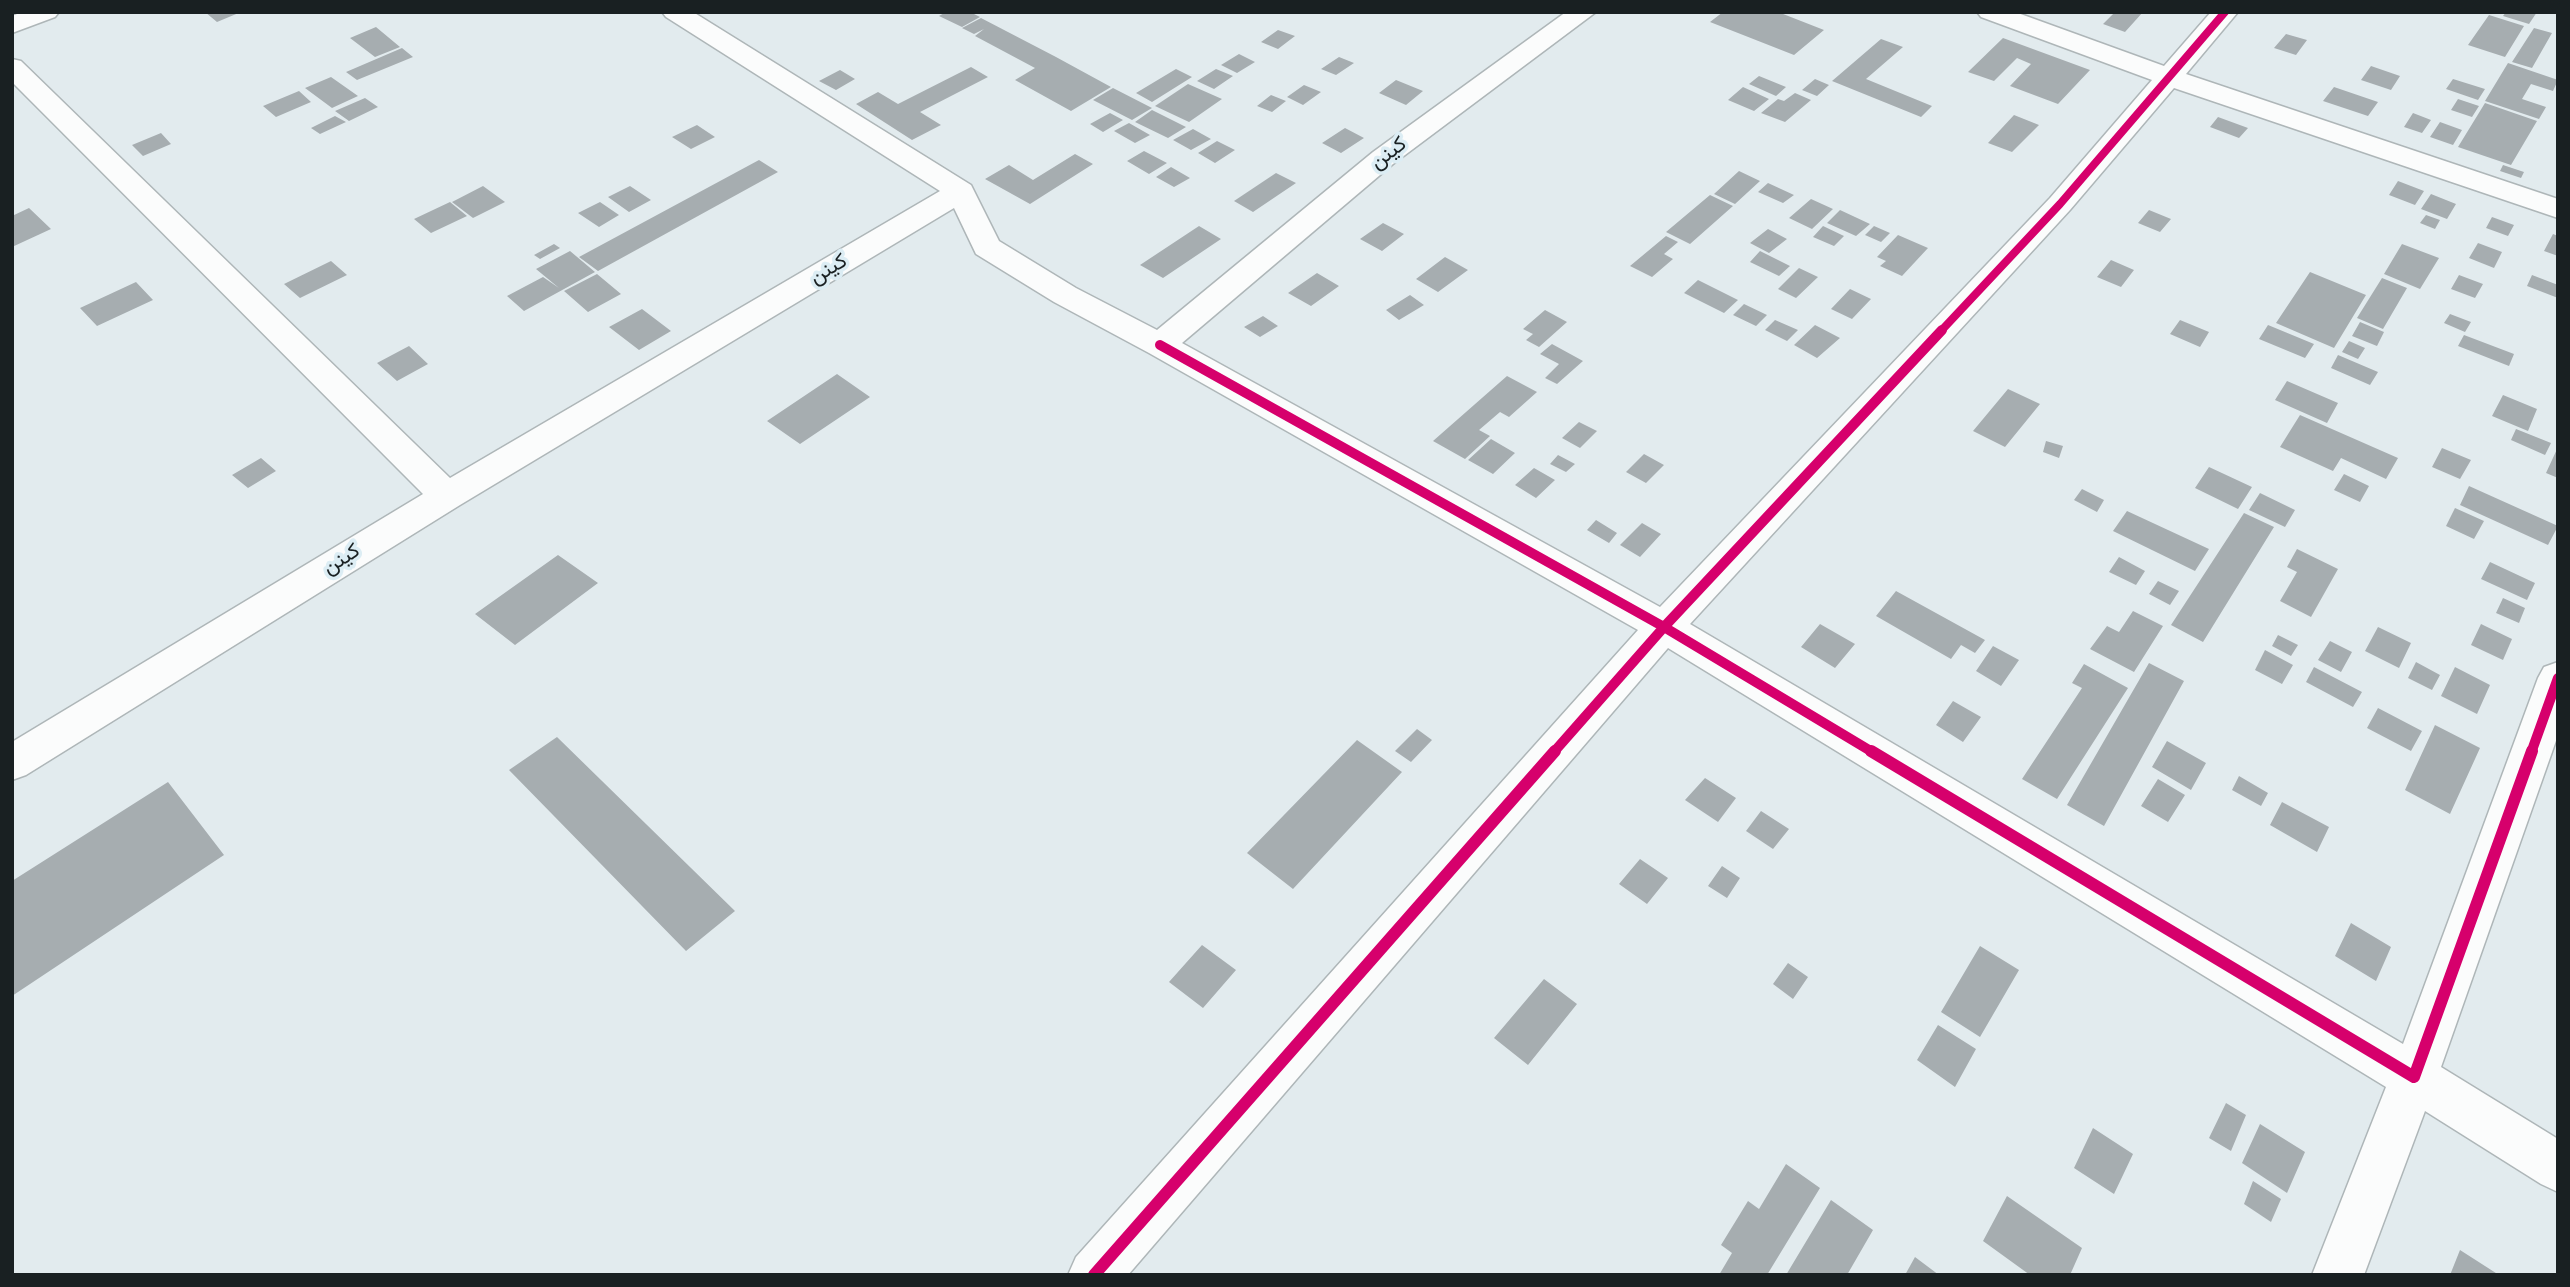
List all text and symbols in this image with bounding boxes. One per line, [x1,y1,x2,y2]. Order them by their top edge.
street label: كينن [1366,132,1412,176]
street label: كينن [806,249,852,291]
street label: كينن [319,539,365,581]

